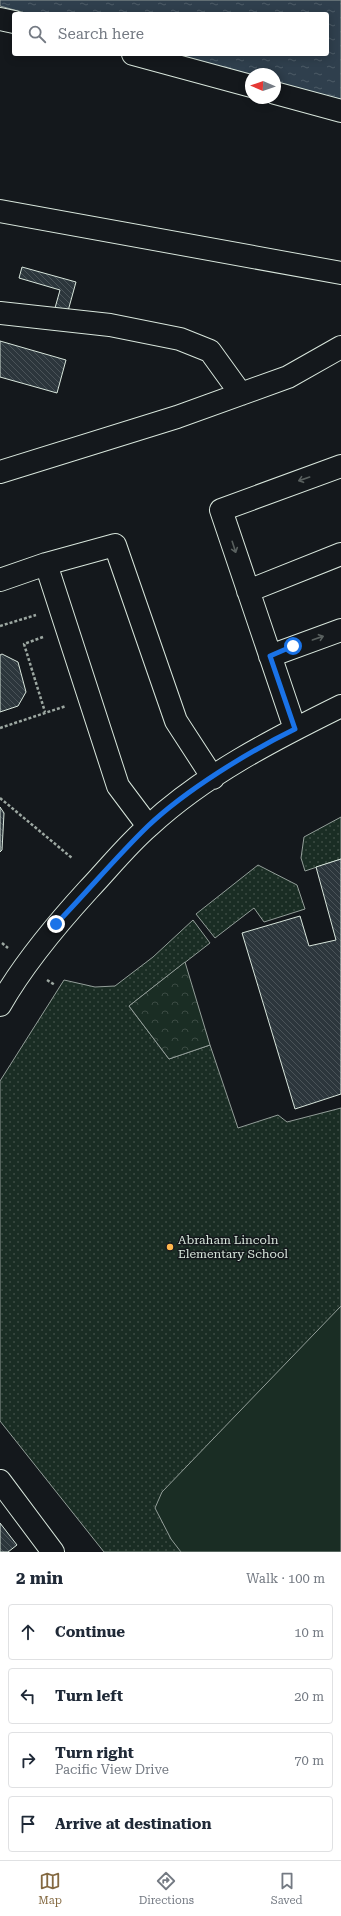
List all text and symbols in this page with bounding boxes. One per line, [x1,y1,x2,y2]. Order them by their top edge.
search box [12,12,329,56]
icon: search [26,23,48,45]
text: Search here [58,25,144,43]
north arrow [245,68,281,104]
one-way arrow [298,476,311,483]
one-way arrow [230,541,238,553]
one-way arrow [312,634,325,641]
route start [284,637,302,655]
route end [47,915,65,933]
place label: Abraham Lincoln Elementary School [178,1233,288,1261]
marker: Abraham Lincoln Elementary School [165,1242,175,1252]
text: 2 min [16,1568,63,1588]
text: Walk · 100 m [246,1571,325,1586]
icon: ahead [17,1621,39,1643]
text: Continue [55,1623,125,1641]
text: 10 m [294,1625,324,1640]
icon: left [17,1685,39,1707]
text: Turn left [55,1687,123,1705]
text: 20 m [294,1689,324,1704]
text: Turn right [55,1744,134,1762]
icon: right [17,1749,39,1771]
text: 70 m [294,1753,324,1768]
text: Pacific View Drive [55,1762,169,1777]
icon: arrive [17,1813,39,1835]
text: Arrive at destination [55,1815,211,1833]
tab: Map [38,1870,62,1907]
tab: Directions [139,1870,194,1907]
tab: Saved [271,1870,303,1907]

